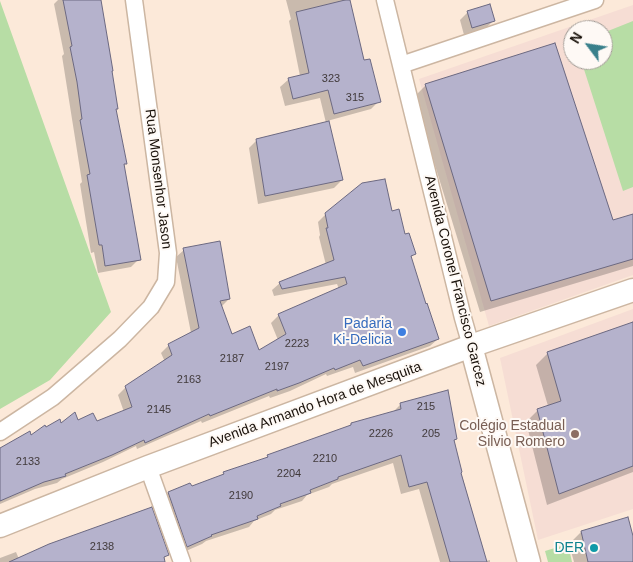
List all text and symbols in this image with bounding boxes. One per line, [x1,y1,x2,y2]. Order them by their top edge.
north arrow [563,20,613,70]
text: N [567,29,585,46]
house number: 323 [322,72,340,86]
house number: 315 [346,91,364,105]
street label: Rua Monsenhor Jason [141,108,175,250]
street label: Avenida Coronel Francisco Garcez [421,174,489,388]
place label: Padaria Ki-Delicia [333,316,392,348]
marker: Padaria Ki-Delicia [396,326,408,338]
house number: 2223 [285,337,309,351]
house number: 2187 [220,352,244,366]
street label: Avenida Armando Hora de Mesquita [206,359,424,451]
house number: 2197 [265,360,289,374]
house number: 2163 [177,373,201,387]
house number: 215 [417,400,435,414]
house number: 2145 [147,403,171,417]
place label: Colégio Estadual Silvio Romero [459,418,565,451]
house number: 2226 [369,427,393,441]
house number: 205 [422,427,440,441]
marker: Colégio Estadual Silvio Romero [569,428,581,440]
house number: 2210 [313,452,337,466]
house number: 2133 [16,455,40,469]
house number: 2204 [277,467,301,481]
house number: 2190 [229,489,253,503]
house number: 2138 [90,540,114,554]
place label: DER [554,540,584,556]
marker: DER [588,542,600,554]

